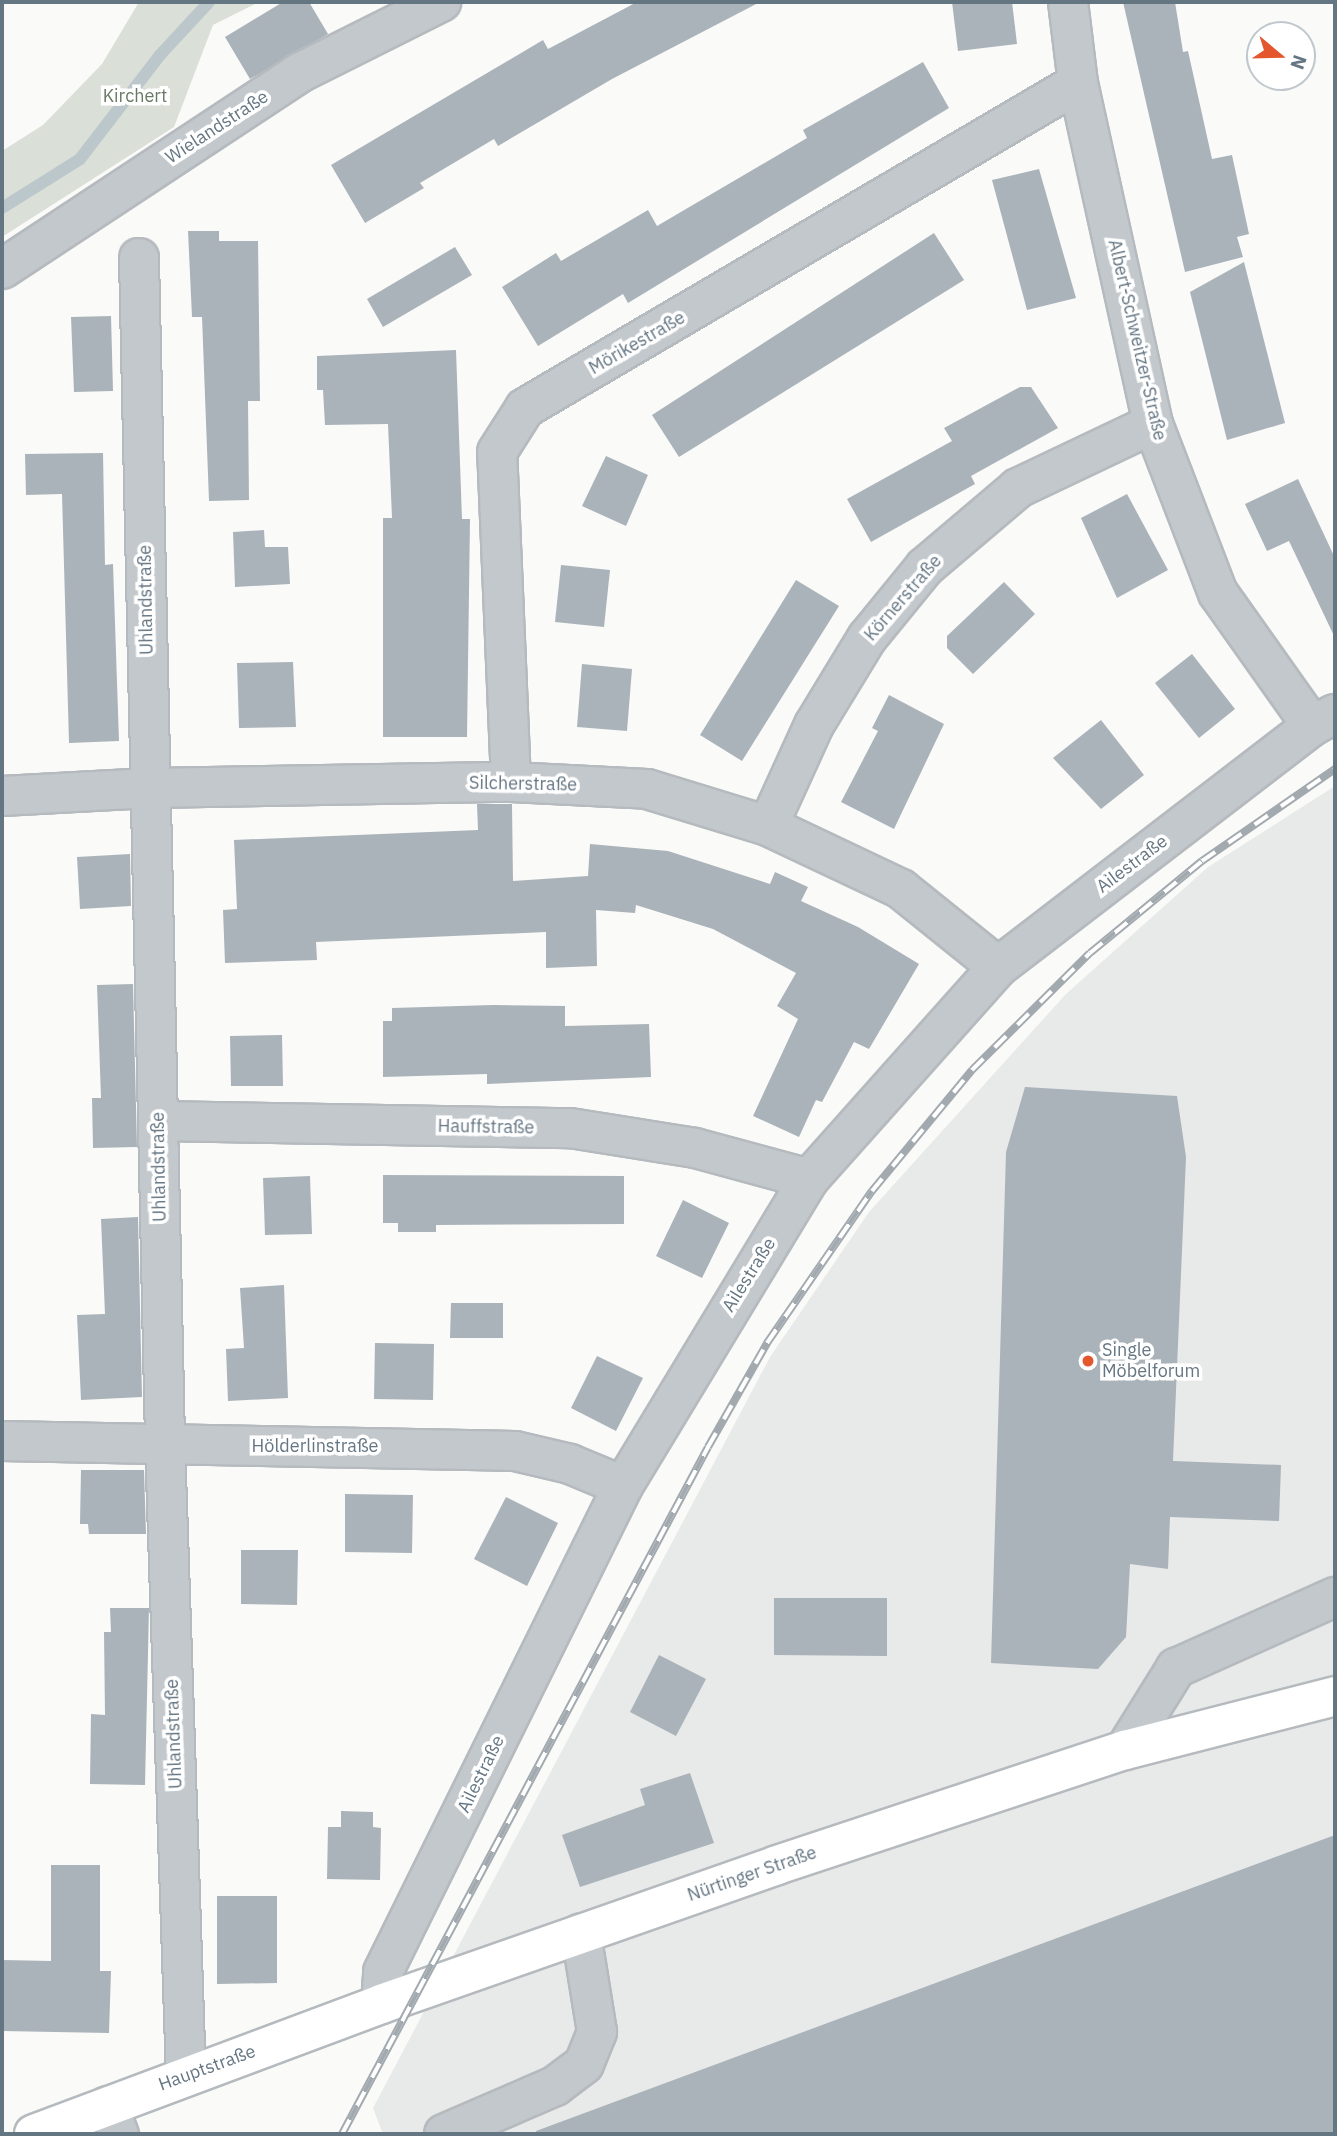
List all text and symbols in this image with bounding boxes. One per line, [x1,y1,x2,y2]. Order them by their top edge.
north arrow [1246,21,1316,91]
text: N [1285,52,1313,73]
park label: Kirchert [103,85,167,107]
street label: Wielandstraße [162,86,272,168]
street label: Albert-Schweitzer-Straße [1103,237,1171,443]
street label: Mörikestraße [585,307,689,379]
street label: Uhlandstraße [134,545,158,655]
street label: Körnerstraße [860,551,946,645]
street label: Silcherstraße [469,772,577,796]
street label: Ailestraße [1092,830,1172,898]
street label: Uhlandstraße [147,1112,171,1222]
street label: Hauffstraße [437,1115,535,1139]
street label: Ailestraße [718,1234,780,1316]
place label: Single Möbelforum [1102,1340,1200,1382]
marker: Single Möbelforum [1080,1353,1096,1369]
street label: Hölderlinstraße [252,1435,378,1457]
street label: Uhlandstraße [161,1679,187,1789]
street label: Ailestraße [453,1732,509,1816]
street label: Nürtinger Straße [685,1842,819,1906]
street label: Hauptstraße [156,2040,258,2096]

